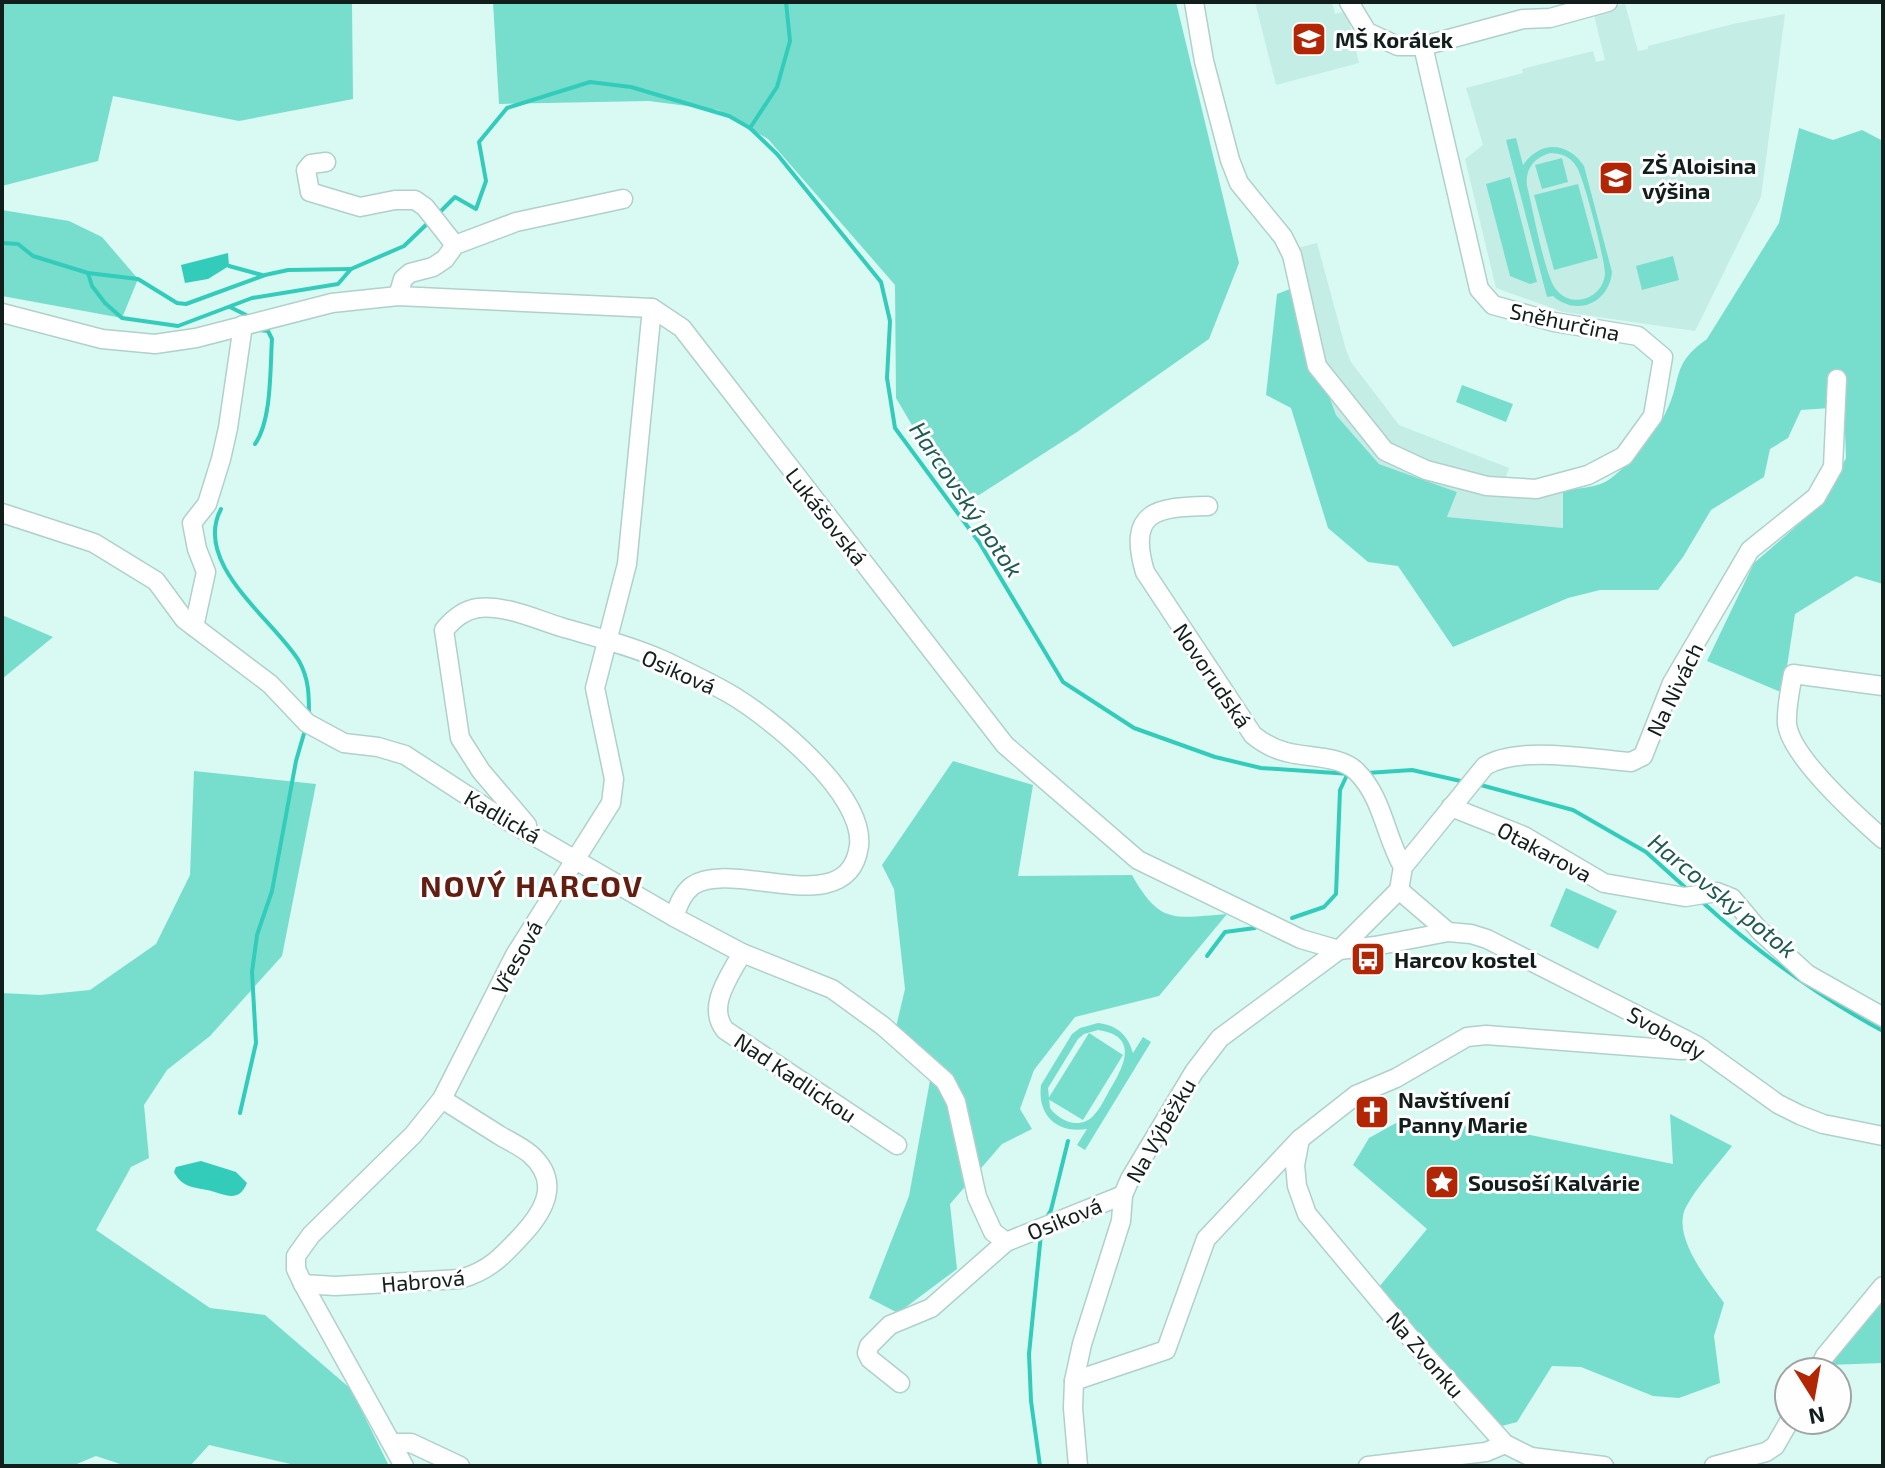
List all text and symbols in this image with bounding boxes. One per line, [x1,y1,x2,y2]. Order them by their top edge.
school or university icon: MŠ Korálek [1290,20,1328,58]
place label: MŠ Korálek [1335,26,1454,52]
place label: ZŠ Aloisina výšina [1642,152,1756,204]
school or university icon: ZŠ Aloisina výšina [1597,159,1635,197]
street label: Sněhurčina [1508,297,1622,345]
water label: Harcovský potok [904,416,1030,582]
street label: Lukášovská [781,462,873,570]
street label: Novorudská [1169,618,1257,732]
street label: Na Nivách [1640,638,1708,740]
street label: Osiková [638,643,720,699]
street label: Kadlická [460,784,546,848]
street label: Otakarova [1493,815,1597,887]
water label: Harcovský potok [1643,827,1803,963]
district label: NOVÝ HARCOV [420,867,644,903]
street label: Vřesová [485,916,547,998]
bus stop icon: Harcov kostel [1349,940,1387,978]
place label: Harcov kostel [1394,946,1537,972]
street label: Svobody [1623,1000,1711,1064]
street label: Nad Kadlickou [730,1027,862,1127]
street label: Na Výběžku [1120,1073,1200,1187]
place label: Navštívení Panny Marie [1398,1086,1528,1138]
church icon: Navštívení Panny Marie [1353,1093,1391,1131]
place icon: Sousoší Kalvárie [1423,1163,1461,1201]
place label: Sousoší Kalvárie [1468,1169,1640,1195]
street label: Osiková [1023,1191,1105,1245]
street label: Habrová [380,1263,466,1297]
street label: Na Zvonku [1382,1306,1470,1402]
north arrow [1773,1356,1853,1436]
text: N [1807,1402,1827,1431]

